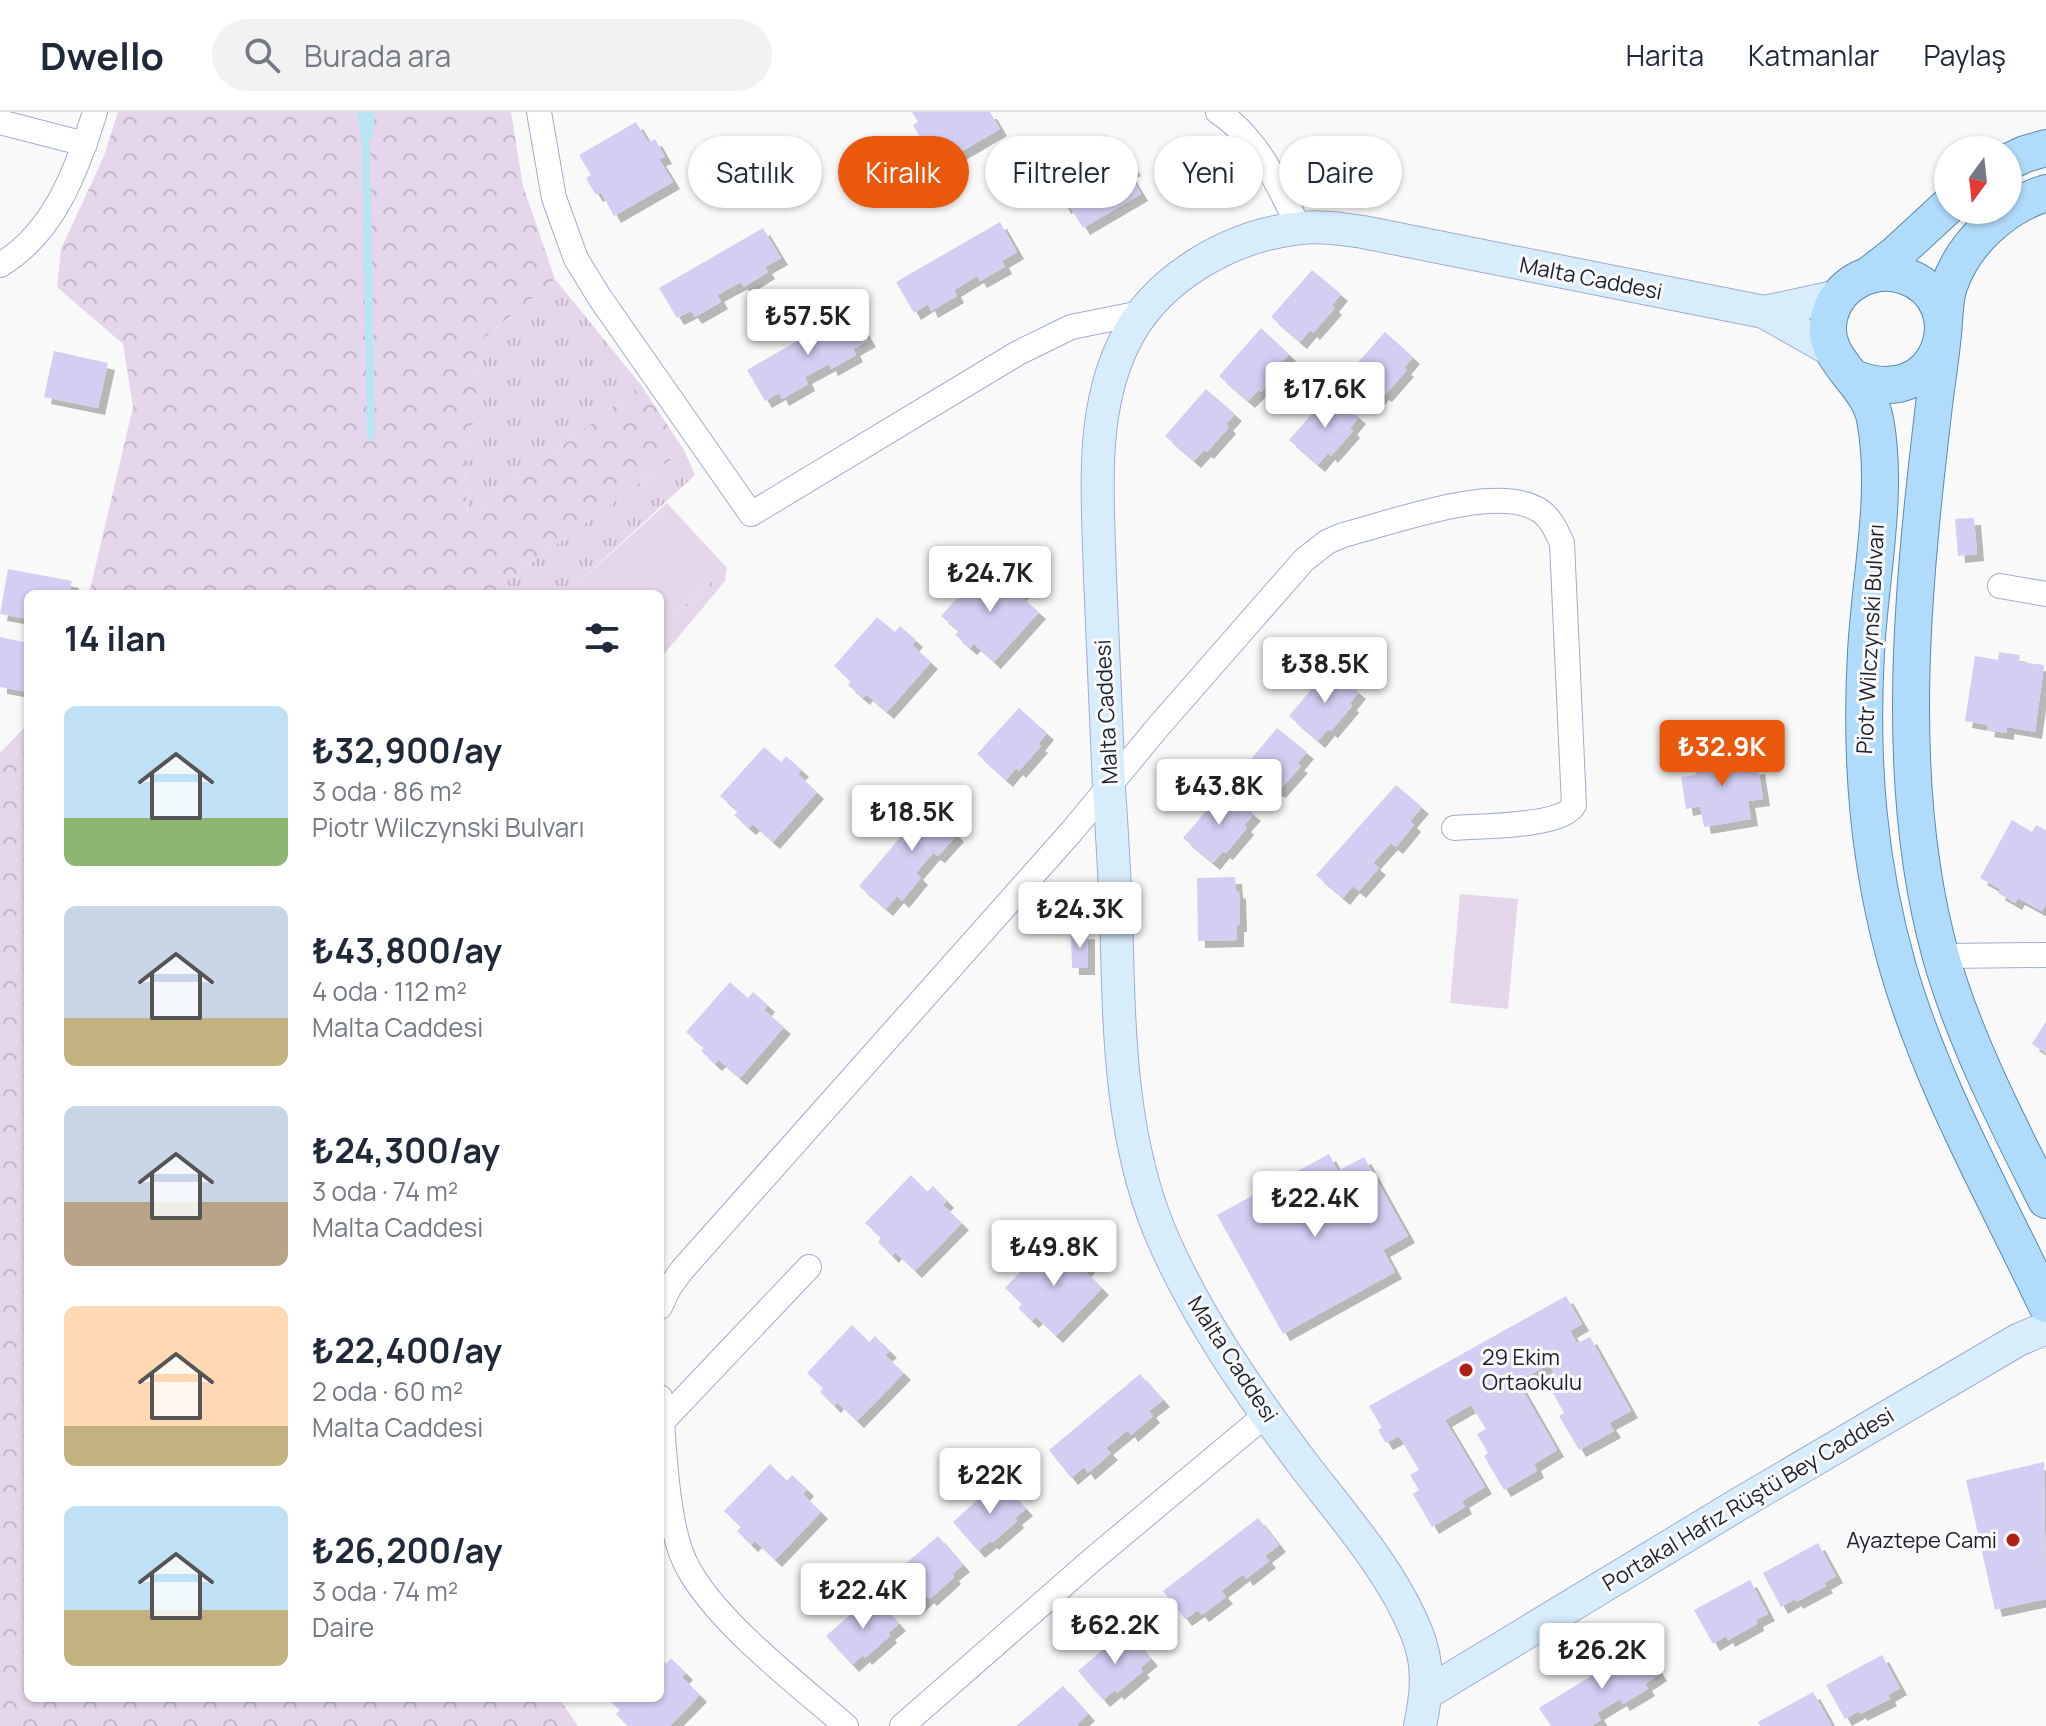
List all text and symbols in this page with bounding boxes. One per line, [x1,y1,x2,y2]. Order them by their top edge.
search box [212,19,772,91]
text: Dwello [40,29,164,81]
icon: search [240,33,284,77]
text: Burada ara [304,35,451,76]
text: Harita [1626,36,1704,74]
text: Katmanlar [1748,36,1879,74]
text: Paylaş [1923,36,2006,74]
chip: Satılık [688,136,822,208]
chip: Kiralık [838,136,969,208]
chip: Filtreler [985,136,1138,208]
chip: Yeni [1154,136,1263,208]
chip: Daire [1279,136,1402,208]
north arrow [1934,136,2022,224]
map controls [1934,136,2022,224]
street label: Malta Caddesi [1517,249,1665,307]
pin: ₺57.5K [743,289,873,357]
text: ₺57.5K [765,297,851,333]
pin: ₺17.6K [1260,362,1390,430]
text: ₺17.6K [1284,370,1366,406]
street label: Piotr Wilczynski Bulvarı [1849,523,1891,755]
pin: ₺24.7K [925,546,1055,614]
text: ₺24.7K [947,554,1033,590]
text: 14 ilan [64,615,166,661]
icon: filters [580,616,624,660]
pin: ₺38.5K [1260,637,1390,705]
street label: Malta Caddesi [1087,639,1125,785]
text: ₺38.5K [1281,645,1369,681]
pin: ₺32.9K [1657,720,1787,788]
text: ₺32,900/ay [312,727,502,773]
text: ₺32.9K [1678,728,1766,764]
icon: home [128,738,224,834]
pin: ₺43.8K [1154,759,1284,827]
text: ₺43.8K [1175,767,1263,803]
text: 3 oda · 86 m² [312,773,462,809]
pin: ₺18.5K [847,785,977,853]
text: ₺18.5K [870,793,954,829]
text: Piotr Wilczynski Bulvarı [312,809,585,845]
pin: ₺24.3K [1015,882,1145,950]
text: ₺24.3K [1036,890,1124,926]
text: ₺43,800/ay [312,927,502,973]
icon: home [128,938,224,1034]
text: 4 oda · 112 m² [312,973,467,1009]
text: Malta Caddesi [312,1009,483,1045]
text: ₺24,300/ay [312,1127,500,1173]
icon: home [128,1138,224,1234]
pin: ₺22.4K [1250,1171,1380,1239]
text: 3 oda · 74 m² [312,1173,458,1209]
text: ₺22.4K [1271,1179,1359,1215]
text: Malta Caddesi [312,1209,483,1245]
pin: ₺49.8K [989,1220,1119,1288]
text: ₺49.8K [1010,1228,1099,1264]
street label: Malta Caddesi [1181,1290,1285,1428]
text: ₺22,400/ay [312,1327,502,1373]
icon: home [128,1338,224,1434]
place label: 29 Ekim Ortaokulu [1482,1342,1582,1397]
marker: 29 Ekim Ortaokulu [1457,1361,1475,1379]
text: 2 oda · 60 m² [312,1373,463,1409]
street label: Portakal Hafız Rüştü Bey Caddesi [1597,1400,1899,1598]
text: Malta Caddesi [312,1409,483,1445]
pin: ₺22K [943,1448,1037,1516]
text: ₺22K [958,1456,1022,1492]
place label: Ayaztepe Cami [1846,1525,1997,1555]
text: ₺26,200/ay [312,1527,502,1573]
marker: Ayaztepe Cami [2004,1531,2022,1549]
icon: home [128,1538,224,1634]
pin: ₺22.4K [798,1563,928,1631]
text: ₺22.4K [819,1571,907,1607]
text: 3 oda · 74 m² [312,1573,458,1609]
pin: ₺62.2K [1050,1598,1180,1666]
text: ₺62.2K [1071,1606,1160,1642]
text: Daire [312,1609,374,1645]
pin: ₺26.2K [1537,1623,1667,1691]
text: ₺26.2K [1558,1631,1647,1667]

